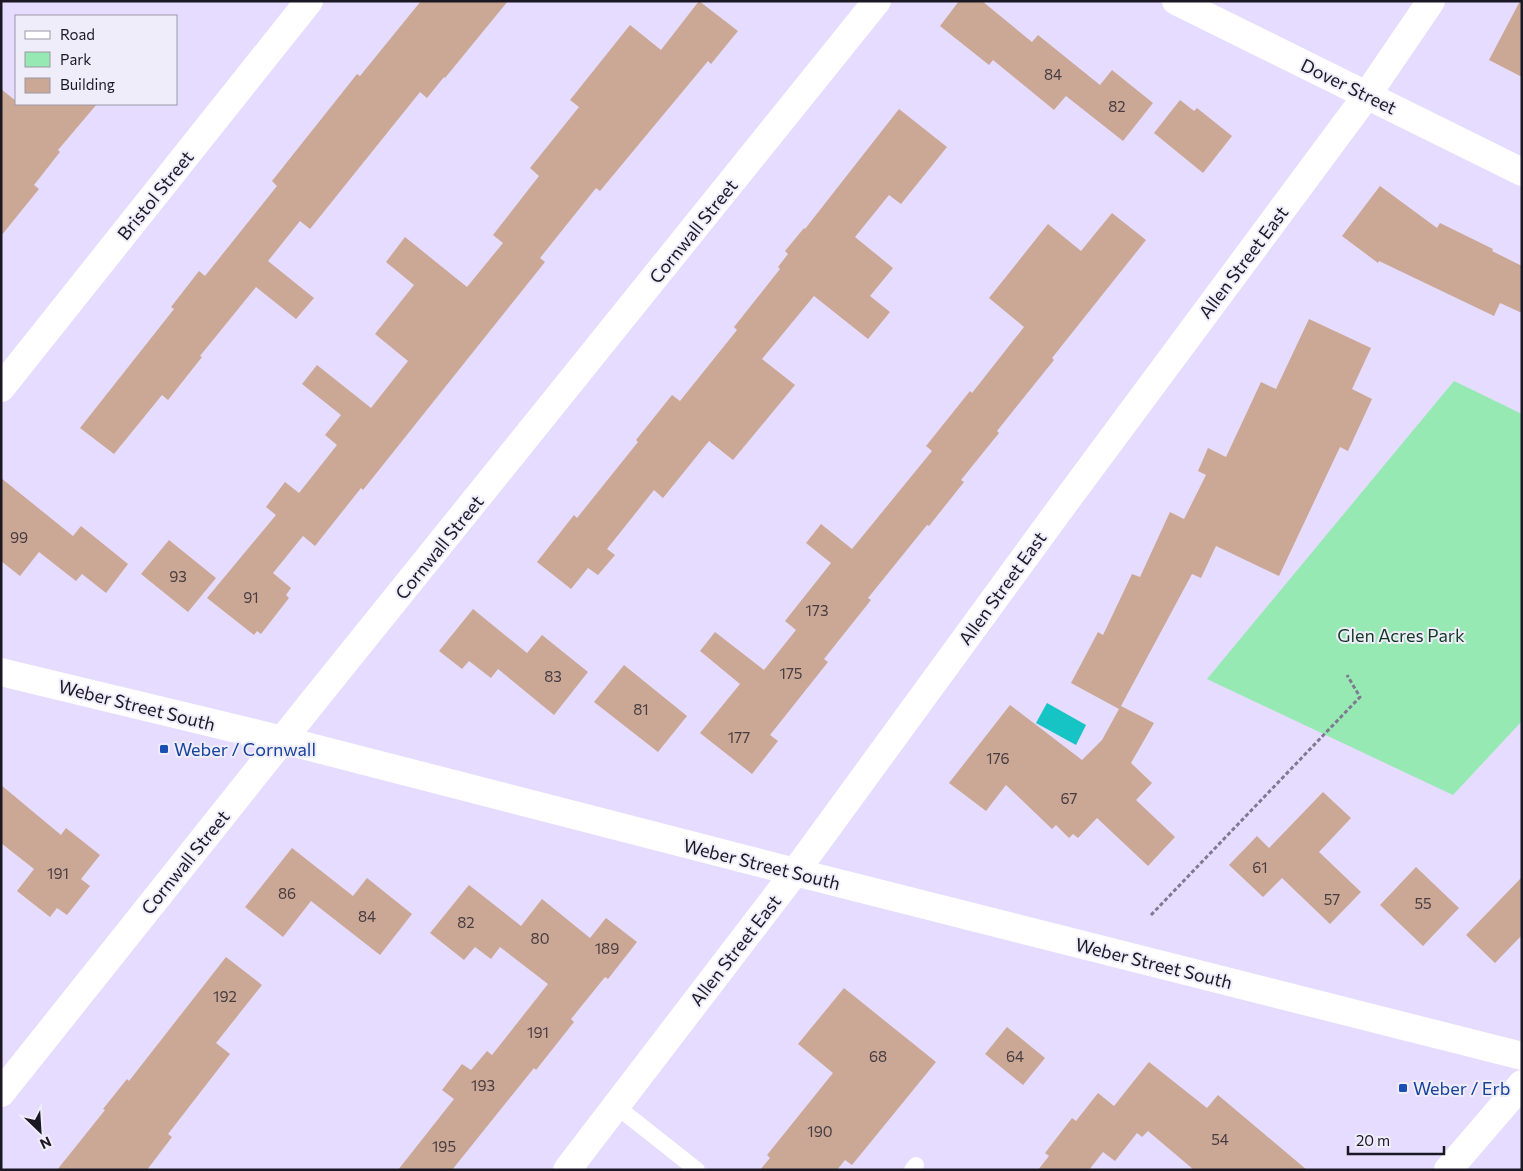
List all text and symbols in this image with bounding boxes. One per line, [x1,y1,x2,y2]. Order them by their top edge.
legend [15,15,178,105]
text: Road [60,25,95,43]
text: Park [60,50,91,68]
street label: Dover Street [1298,53,1400,119]
house number: 84 [1044,65,1062,83]
text: Building [60,75,115,93]
house number: 82 [1108,97,1126,115]
street label: Bristol Street [112,146,198,244]
street label: Cornwall Street [644,175,742,287]
street label: Allen Street East [1194,202,1292,322]
street label: Cornwall Street [390,491,488,603]
street label: Allen Street East [953,527,1051,649]
house number: 99 [10,528,28,546]
house number: 93 [169,567,187,585]
house number: 91 [243,588,259,606]
house number: 173 [806,601,828,619]
park label: Glen Acres Park [1337,624,1465,646]
house number: 175 [780,664,802,682]
house number: 83 [544,667,562,685]
street label: Weber Street South [56,675,218,735]
house number: 81 [633,700,649,718]
house number: 177 [728,728,750,746]
place label: Weber / Cornwall [174,738,316,760]
marker: Weber / Cornwall [158,743,170,755]
house number: 176 [986,749,1010,767]
house number: 67 [1061,789,1078,807]
street label: Cornwall Street [136,806,234,918]
street label: Weber Street South [681,834,843,894]
house number: 61 [1252,858,1268,876]
house number: 191 [47,864,69,882]
house number: 86 [278,884,296,902]
street label: Allen Street East [685,890,785,1010]
house number: 57 [1324,890,1340,908]
house number: 55 [1414,894,1432,912]
house number: 84 [358,907,376,925]
house number: 82 [457,913,475,931]
house number: 80 [531,929,549,947]
street label: Weber Street South [1073,933,1235,993]
house number: 189 [595,939,619,957]
house number: 192 [213,987,237,1005]
house number: 191 [527,1023,549,1041]
house number: 68 [869,1047,887,1065]
house number: 64 [1006,1047,1024,1065]
house number: 193 [471,1076,495,1094]
place label: Weber / Erb [1413,1077,1510,1099]
marker: Weber / Erb [1397,1082,1409,1094]
north arrow [15,1106,65,1156]
house number: 190 [807,1122,833,1140]
scale bar [1348,1124,1444,1156]
house number: 54 [1211,1130,1229,1148]
text: 20 m [1356,1131,1390,1149]
text: N [37,1133,54,1153]
house number: 195 [432,1137,456,1155]

